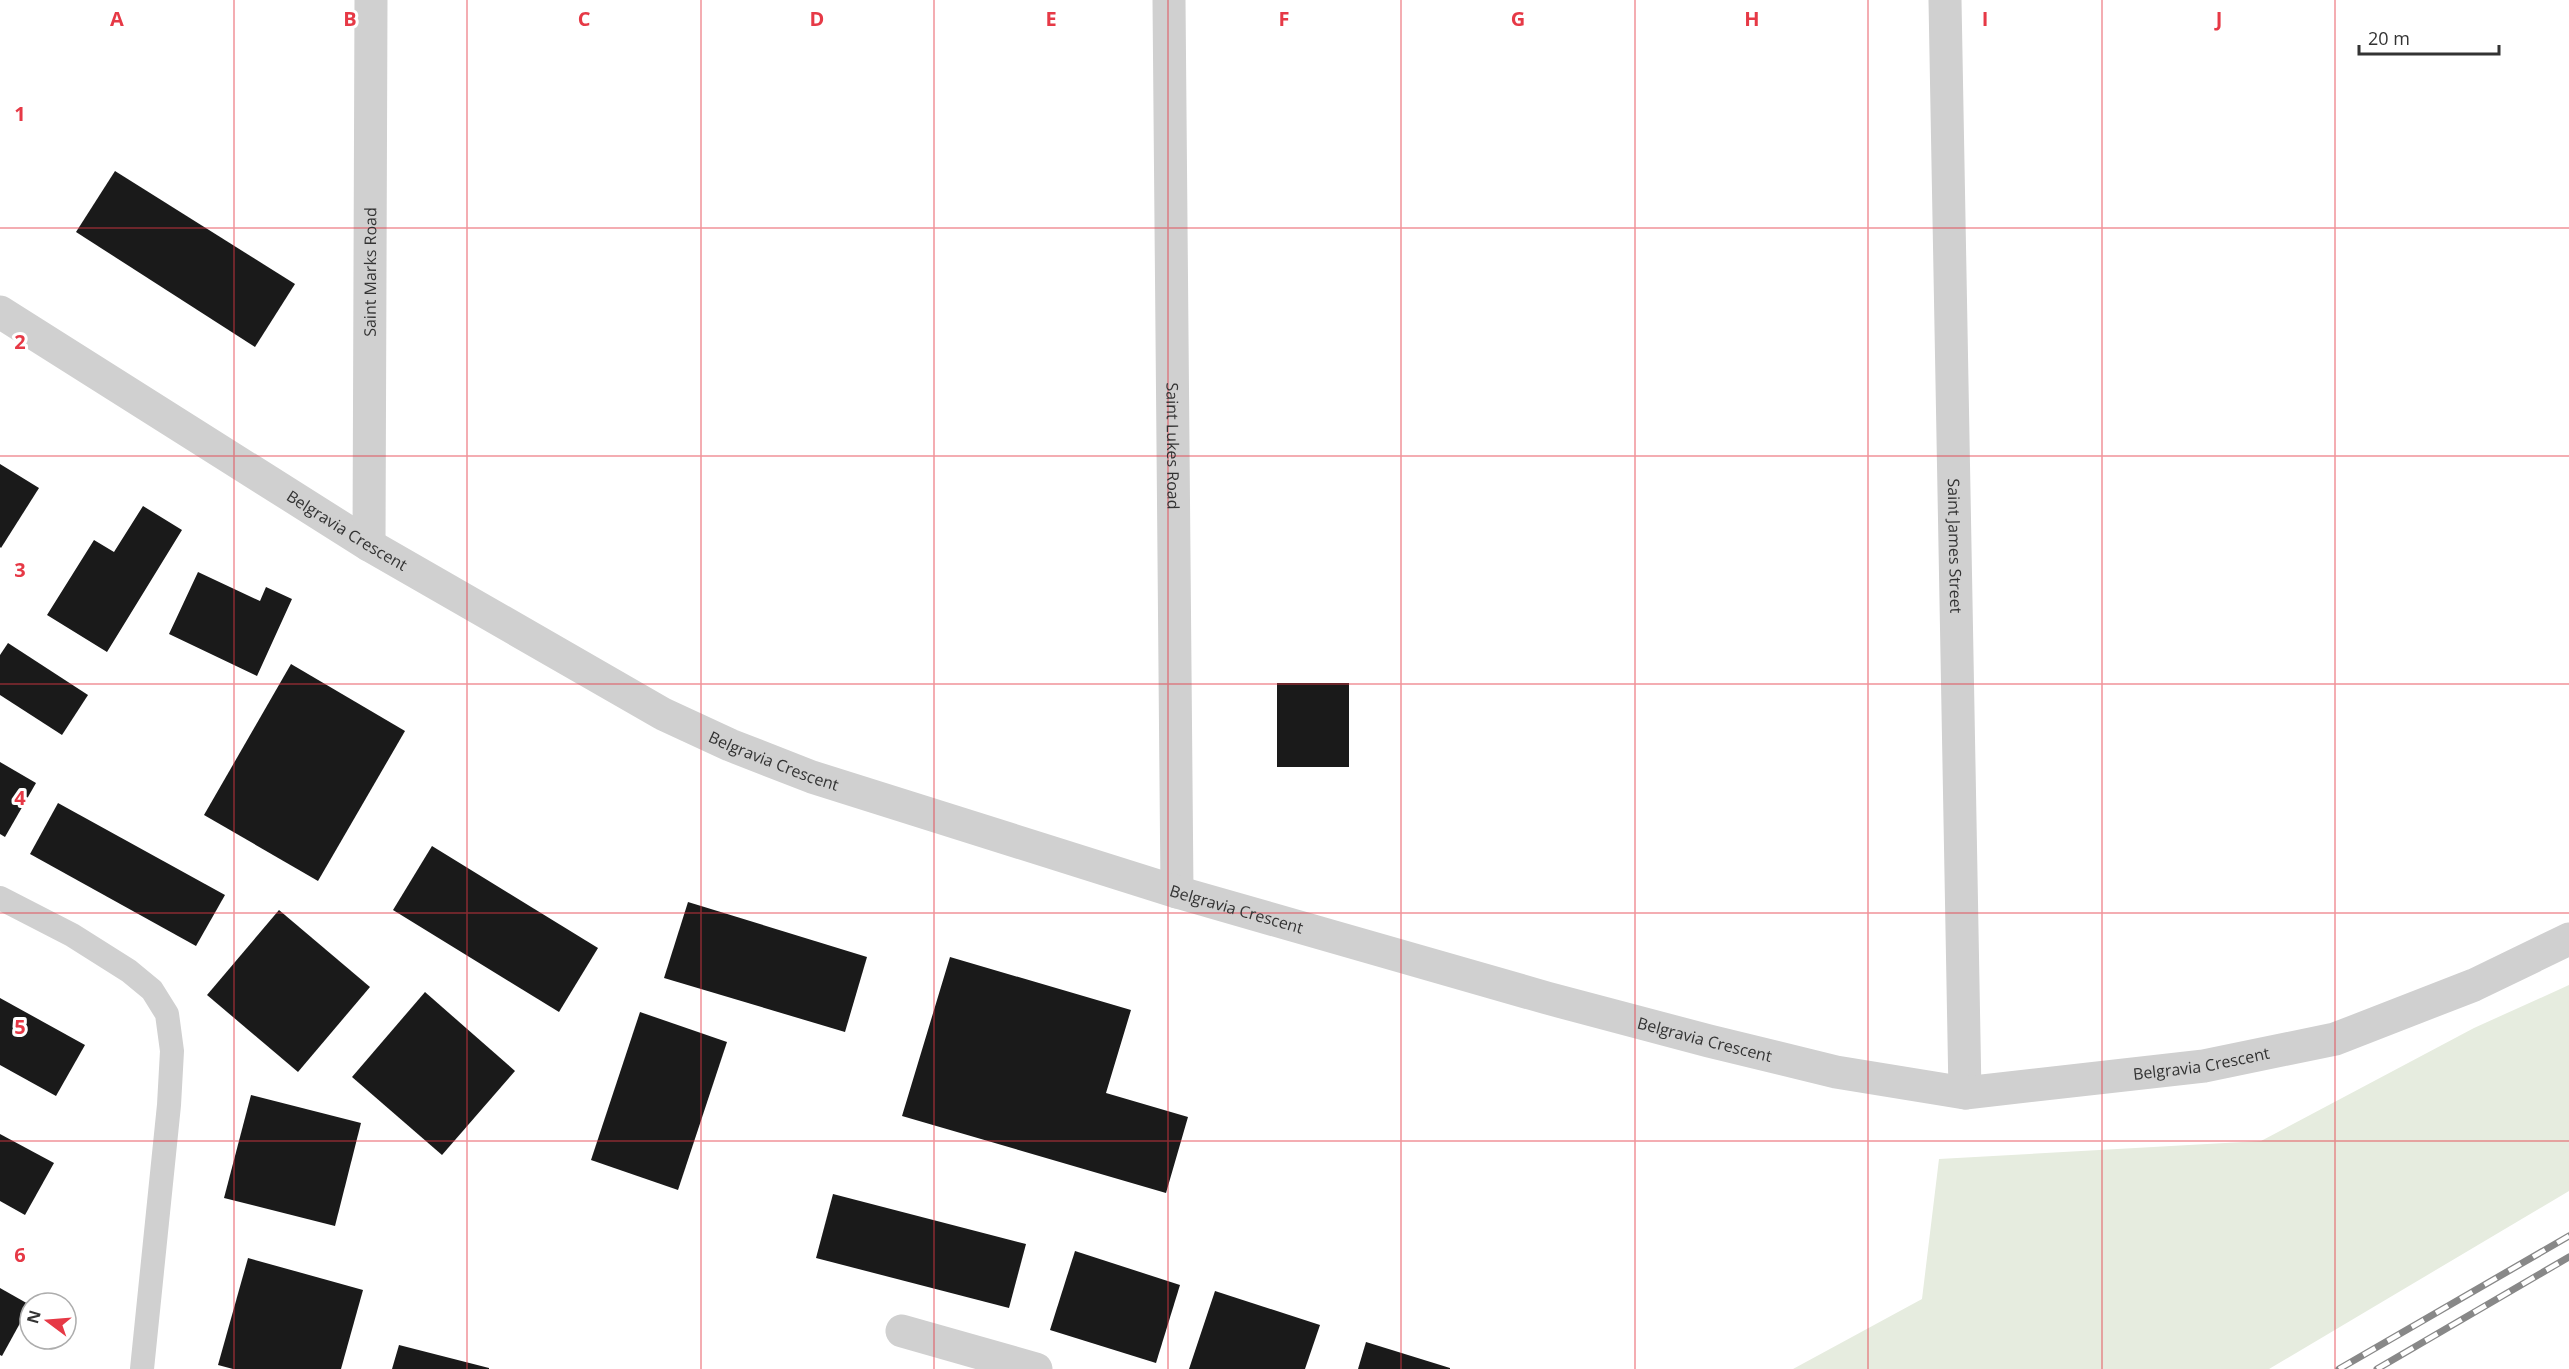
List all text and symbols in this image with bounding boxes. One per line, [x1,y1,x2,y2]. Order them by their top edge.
text: A [110,5,124,32]
text: B [343,5,357,32]
text: C [578,5,591,32]
text: D [810,5,824,32]
text: E [1045,5,1057,32]
text: F [1279,5,1289,32]
text: G [1511,5,1525,32]
text: H [1744,5,1760,32]
text: I [1982,5,1988,32]
text: J [2214,5,2222,32]
scale bar [2359,18,2498,56]
text: 20 m [2368,26,2410,50]
text: 1 [14,100,26,127]
street label: Saint Marks Road [359,207,381,337]
text: 2 [14,328,26,355]
street label: Saint Lukes Road [1161,382,1185,510]
street label: Saint James Street [1943,478,1967,614]
street label: Belgravia Crescent [282,485,412,576]
text: 3 [14,556,26,583]
street label: Belgravia Crescent [705,726,842,796]
text: 4 [14,784,26,811]
street label: Belgravia Crescent [1167,879,1306,939]
street label: Belgravia Crescent [1635,1011,1775,1067]
text: 5 [14,1013,26,1040]
street label: Belgravia Crescent [2132,1042,2272,1085]
text: 6 [14,1241,26,1268]
north arrow [18,1291,78,1351]
text: N [21,1308,46,1326]

